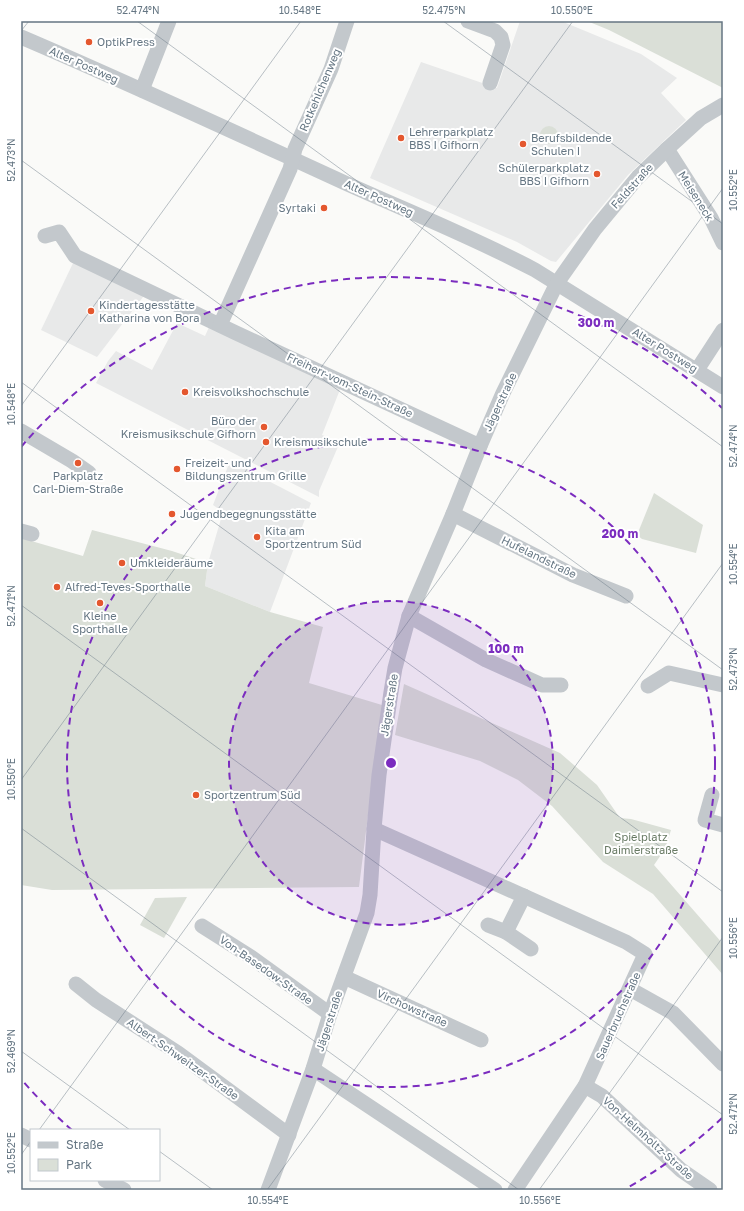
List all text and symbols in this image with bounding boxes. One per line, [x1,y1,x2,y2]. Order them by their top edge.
text: 52.474°N [116,4,160,16]
text: 10.548°E [279,4,321,16]
text: 52.475°N [422,4,466,16]
text: 10.550°E [551,4,593,16]
place label: OptikPress [97,35,155,48]
marker: OptikPress [84,37,94,47]
street label: Alter Postweg [48,44,121,86]
street label: Rotkehlchenweg [296,46,343,133]
place label: Lehrerparkplatz BBS I Gifhorn [409,125,494,151]
place label: Berufsbildende Schulen I [531,131,612,157]
marker: Lehrerparkplatz BBS I Gifhorn [396,133,406,143]
text: 52.473°N [5,138,17,182]
marker: Berufsbildende Schulen I [518,139,528,149]
street label: Feldstraße [608,160,655,211]
place label: Schülerparkplatz BBS I Gifhorn [498,161,589,187]
street label: Meiseneck [676,168,717,223]
marker: Schülerparkplatz BBS I Gifhorn [592,169,602,179]
text: 10.552°E [727,169,739,211]
street label: Alter Postweg [343,177,416,219]
place label: Syrtaki [279,201,316,214]
marker: Syrtaki [319,203,329,213]
place label: Kindertagesstätte Katharina von Bora [99,298,199,324]
marker: Kindertagesstätte Katharina von Bora [86,306,96,316]
text: 300 m [578,315,614,330]
street label: Alter Postweg [630,324,700,375]
street label: Freiherr-vom-Stein-Straße [285,350,415,419]
street label: Jägerstraße [480,370,519,433]
text: 10.548°E [5,383,17,425]
place label: Kreisvolkshochschule [193,385,309,398]
marker: Kreisvolkshochschule [180,387,190,397]
place label: Büro der Kreismusikschule Gifhorn [121,414,257,440]
marker: Büro der Kreismusikschule Gifhorn [259,422,269,432]
text: 52.474°N [727,424,739,468]
place label: Kreismusikschule [274,435,367,448]
marker: Kreismusikschule [261,437,271,447]
place label: Freizeit- und Bildungszentrum Grille [185,456,306,482]
marker: Parkplatz Carl-Diem-Straße [73,458,83,468]
marker: Freizeit- und Bildungszentrum Grille [172,464,182,474]
place label: Parkplatz Carl-Diem-Straße [33,469,123,495]
place label: Jugendbegegnungsstätte [180,507,317,520]
marker: Jugendbegegnungsstätte [167,509,177,519]
place label: Kita am Sportzentrum Süd [265,524,361,550]
text: 200 m [602,526,638,541]
marker: Kita am Sportzentrum Süd [252,532,262,542]
street label: Hufelandstraße [500,533,579,580]
text: 10.554°E [727,543,739,585]
place label: Umkleideräume [130,556,213,569]
marker: Umkleideräume [117,558,127,568]
place label: Alfred-Teves-Sporthalle [65,580,191,593]
marker: Alfred-Teves-Sporthalle [52,582,62,592]
text: 52.471°N [5,585,17,627]
marker: Kleine Sporthalle [95,598,105,608]
place label: Kleine Sporthalle [72,609,128,635]
text: 100 m [488,641,524,656]
text: 52.473°N [727,647,739,691]
street label: Jägerstraße [377,673,400,737]
centre of rings [384,756,398,770]
text: 10.550°E [5,758,17,800]
place label: Sportzentrum Süd [204,788,300,801]
marker: Sportzentrum Süd [191,790,201,800]
park label: Spielplatz Daimlerstraße [604,830,678,856]
text: 10.556°E [727,917,739,959]
street label: Von-Basedow-Straße [217,933,315,1007]
street label: Sauerbruchstraße [592,970,643,1062]
street label: Virchowstraße [375,986,450,1029]
street label: Jägerstraße [313,989,344,1053]
street label: Albert-Schweitzer-Straße [125,1015,242,1102]
text: 52.469°N [5,1029,17,1073]
street label: Von-Helmholtz-Straße [600,1093,696,1182]
text: 52.471°N [727,1093,739,1135]
legend [30,1129,160,1181]
text: 10.552°E [5,1132,17,1174]
text: Straße [66,1137,104,1152]
text: Park [66,1157,92,1172]
text: 10.554°E [247,1194,289,1206]
text: 10.556°E [519,1194,561,1206]

